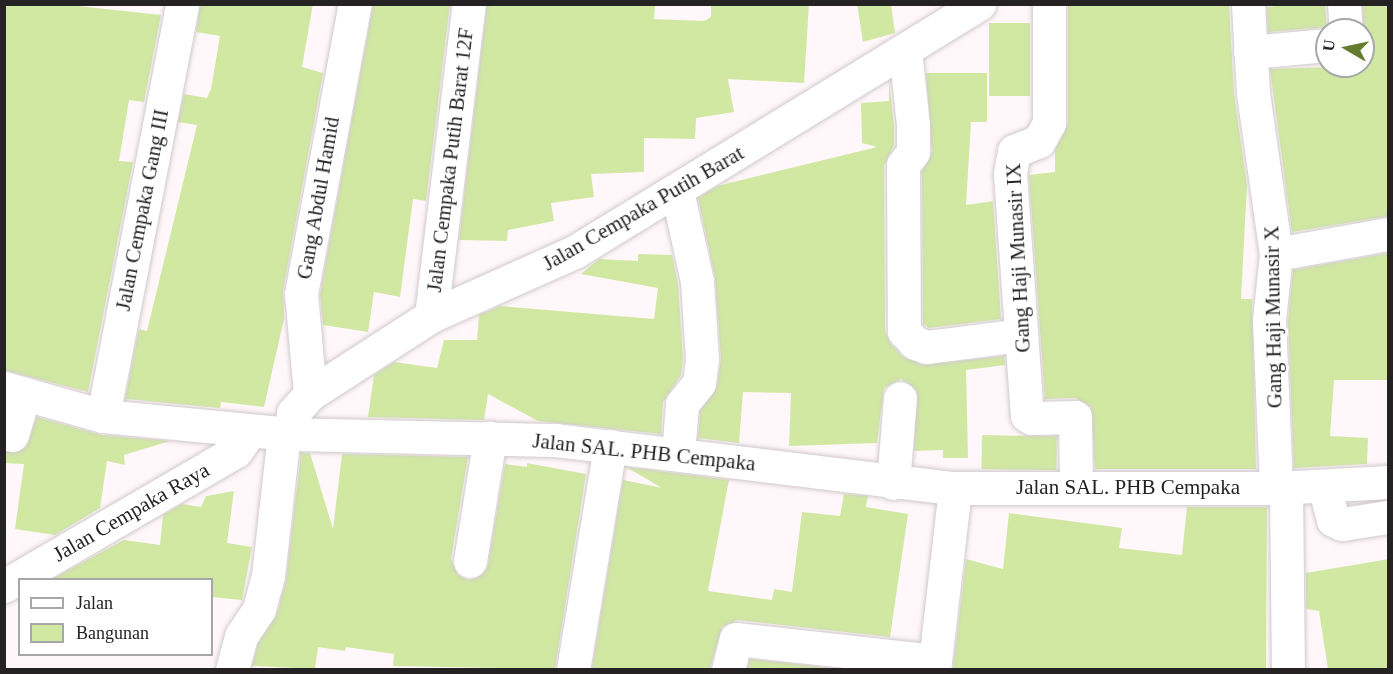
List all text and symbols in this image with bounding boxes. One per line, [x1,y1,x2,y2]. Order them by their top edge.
north arrow [1315,18,1375,78]
street label: Jalan Cempaka Putih Barat 12F [421,26,479,294]
text: U [1319,38,1338,52]
street label: Jalan Cempaka Gang III [110,107,174,313]
street label: Gang Abdul Hamid [291,114,345,282]
street label: Jalan Cempaka Putih Barat [538,140,748,276]
street label: Gang Haji Munasir IX [1000,163,1036,353]
street label: Gang Haji Munasir X [1259,226,1287,408]
street label: Jalan SAL. PHB Cempaka [531,428,757,476]
street label: Jalan Cempaka Raya [48,457,214,567]
street label: Jalan SAL. PHB Cempaka [1016,474,1240,500]
legend [18,578,213,656]
text: Jalan [76,593,113,613]
text: Bangunan [76,623,149,643]

